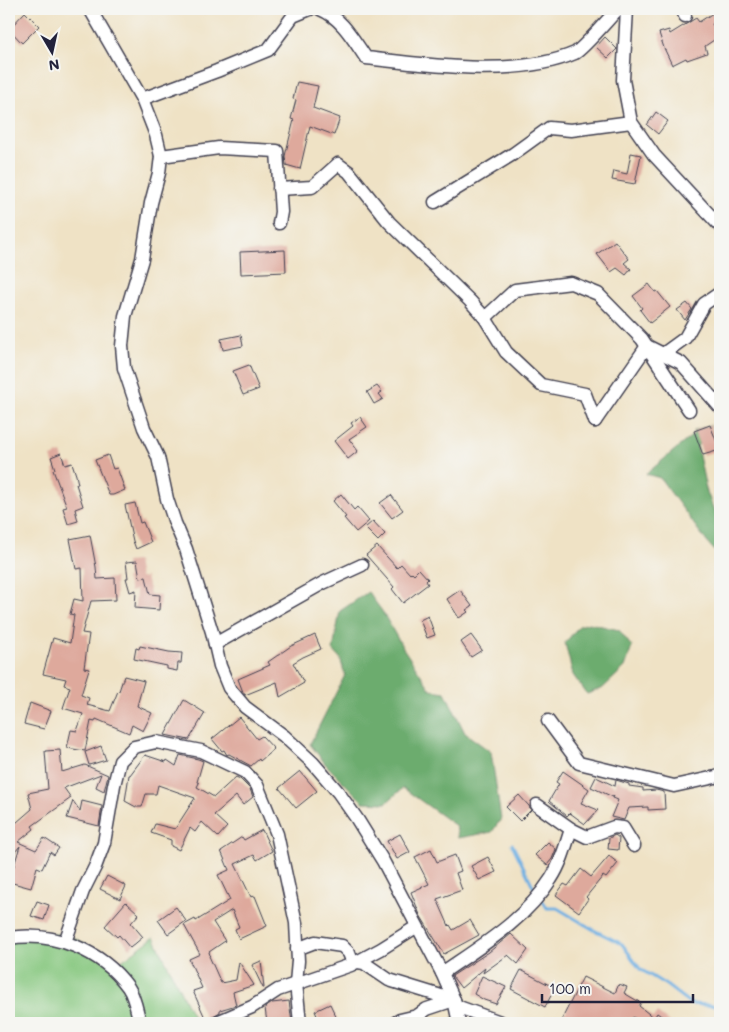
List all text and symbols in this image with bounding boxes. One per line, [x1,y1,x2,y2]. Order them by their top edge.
north arrow [28,28,78,78]
text: N [47,55,61,76]
scale bar [542,972,693,1004]
text: 100 m [549,978,591,998]

